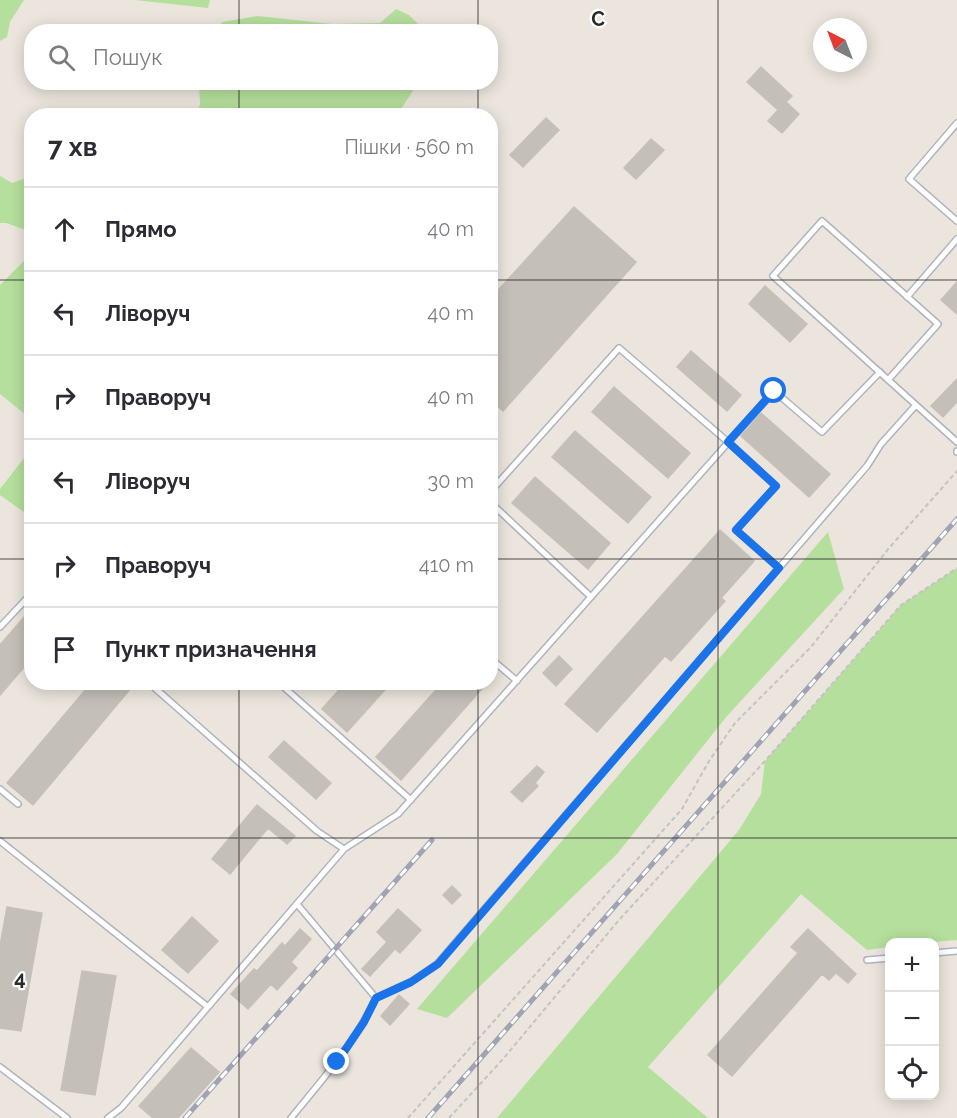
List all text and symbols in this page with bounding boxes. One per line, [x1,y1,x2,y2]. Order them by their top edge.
text: C [591,7,605,31]
north arrow [813,18,867,72]
search box [24,24,498,90]
icon: search [45,41,78,74]
text: Пошук [93,44,163,70]
text: 7 хв [48,132,97,162]
text: Пішки · 560 m [344,135,474,159]
icon: ahead [48,213,81,246]
text: Прямо [105,216,177,242]
text: 40 m [427,217,474,241]
icon: left [48,297,81,330]
text: Ліворуч [105,300,190,326]
text: 40 m [427,301,474,325]
route start [760,377,786,403]
icon: right [48,381,81,414]
text: Праворуч [105,384,211,410]
text: 40 m [427,385,474,409]
icon: left [48,465,81,498]
text: Ліворуч [105,468,190,494]
text: 30 m [428,469,474,493]
icon: right [48,549,81,582]
text: Праворуч [105,552,211,578]
text: 410 m [419,553,474,577]
icon: arrive [48,633,81,666]
text: Пункт призначення [105,636,317,662]
map controls [885,938,939,1100]
button: + [885,938,939,992]
text: 4 [14,966,26,990]
button: − [885,992,939,1046]
button: locate [885,1046,939,1100]
route end [323,1048,349,1074]

